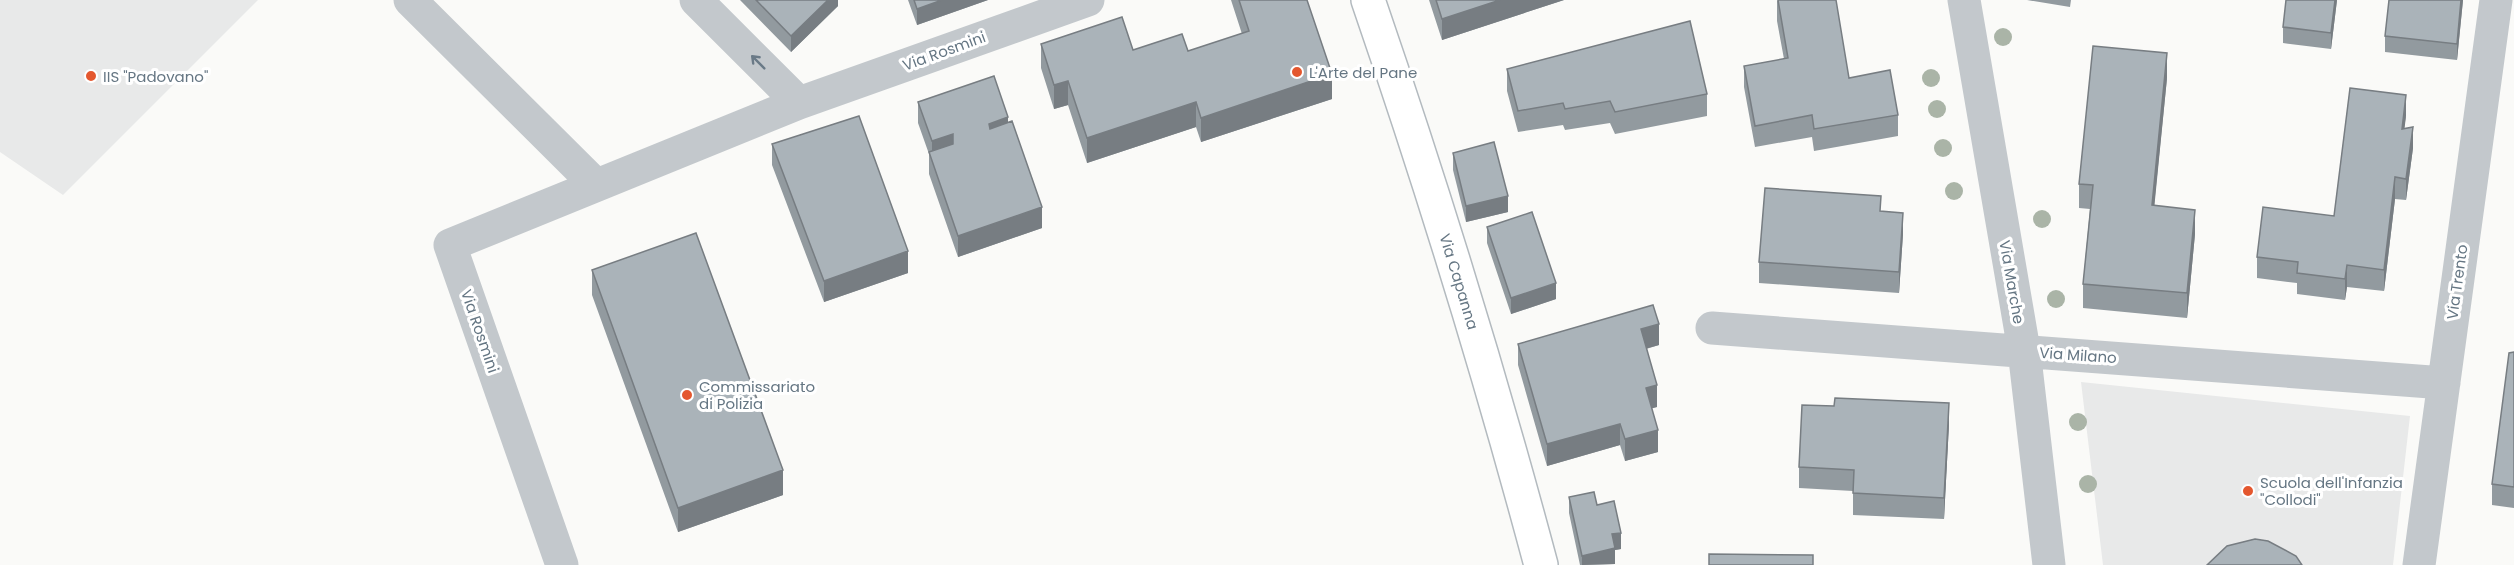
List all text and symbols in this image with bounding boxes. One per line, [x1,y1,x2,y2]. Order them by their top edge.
street label: Via Rosmini [900,26,988,76]
one-way arrow [750,54,765,69]
place label: L'Arte del Pane [1309,62,1417,83]
marker: L'Arte del Pane [1290,65,1304,79]
place label: IIS "Padovano" [103,66,208,87]
marker: IIS "Padovano" [84,69,98,83]
street label: Via Capanna [1435,231,1484,332]
street label: Via Marche [1994,238,2030,326]
street label: Via Trento [2441,243,2473,321]
street label: Via Rosmini [456,286,504,376]
street label: Via Milano [2039,342,2117,368]
place label: Commissariato di Polizia [699,376,815,414]
marker: Commissariato di Polizia [680,388,694,402]
place label: Scuola dell'Infanzia "Collodi" [2260,472,2403,510]
marker: Scuola dell'Infanzia "Collodi" [2241,484,2255,498]

